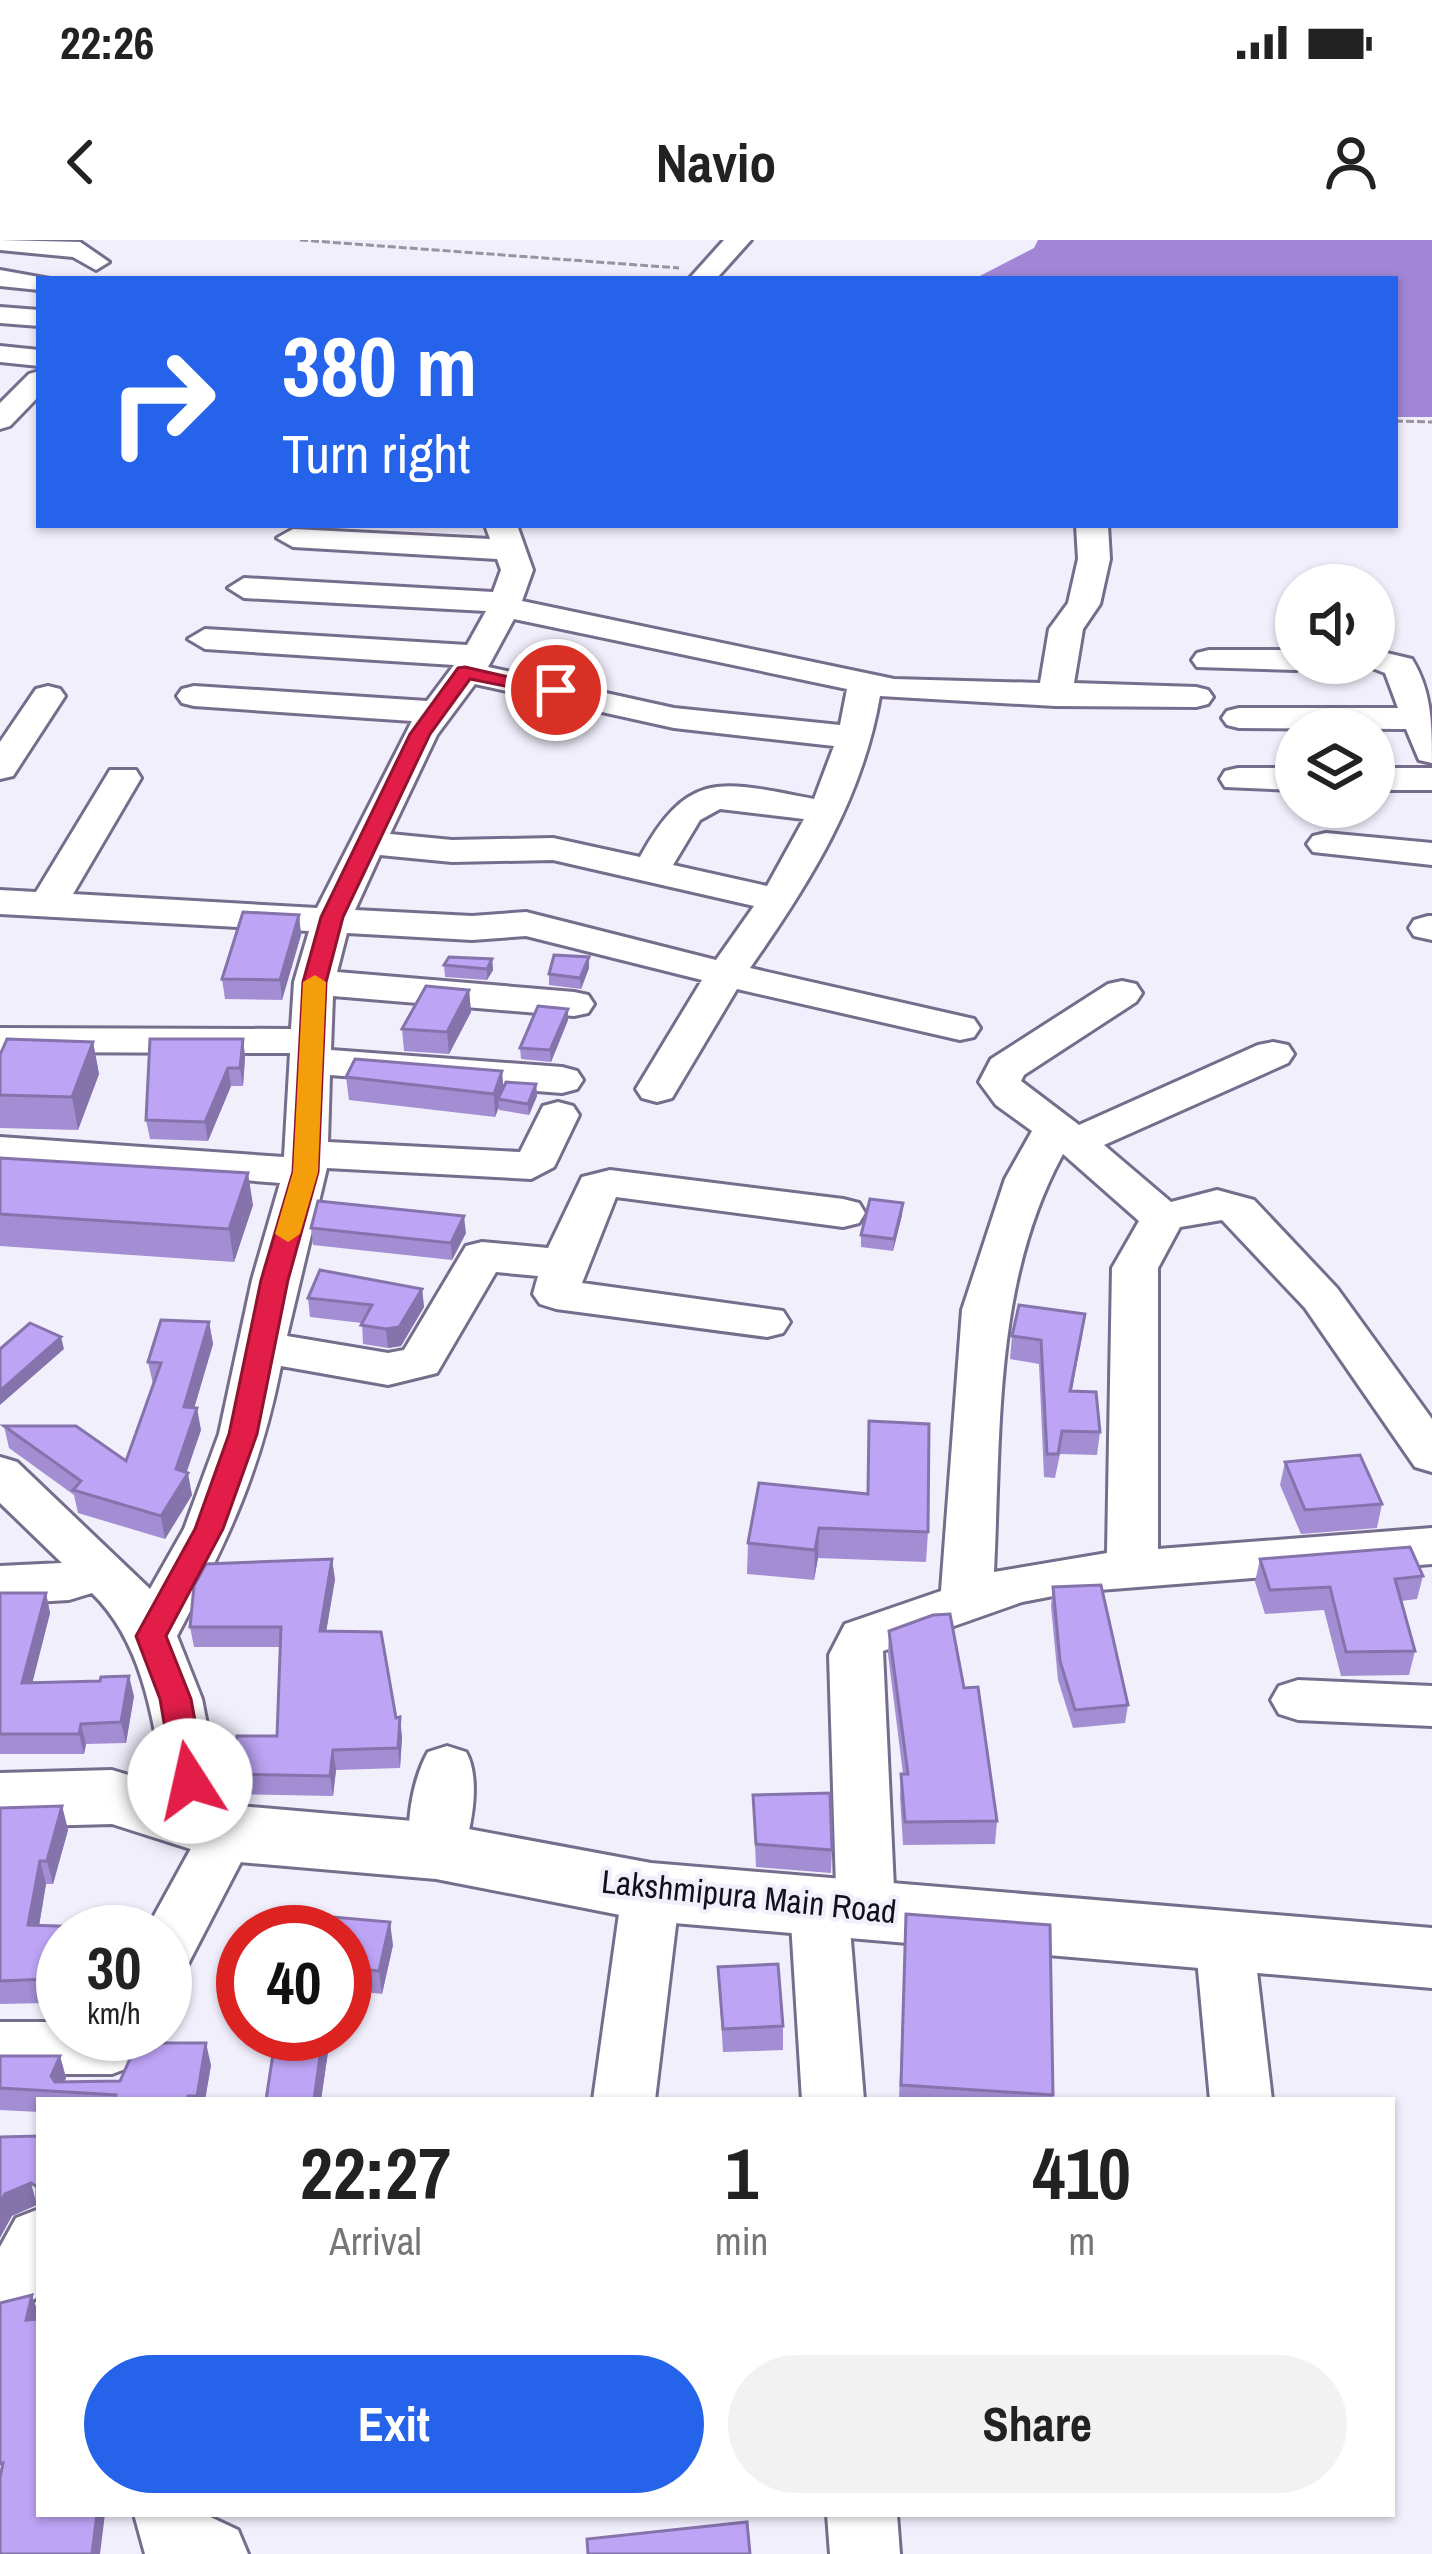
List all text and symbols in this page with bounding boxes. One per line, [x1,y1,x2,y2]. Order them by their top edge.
text: 22:26 [60,12,154,73]
text: Navio [656,126,776,199]
icon: back [48,129,114,195]
icon: person [1318,129,1384,195]
text: 380 m [282,309,477,422]
icon: right [84,324,240,480]
text: Turn right [282,417,470,490]
map controls [1275,564,1395,828]
button: sound [1275,564,1395,684]
pin [505,639,607,741]
icon: arrive [523,657,589,723]
button: layers [1275,708,1395,828]
position arrow [127,1718,253,1844]
street label: Lakshmipura Main Road [599,1859,899,1933]
speed limit sign: 40 [216,1905,372,2061]
text: 30 [87,1927,141,2008]
text: km/h [87,1993,141,2033]
text: 22:27 [300,2124,451,2221]
text: 1 [725,2124,758,2221]
text: 410 [1032,2124,1131,2221]
text: Arrival [329,2215,422,2267]
text: min [715,2215,768,2267]
text: m [1068,2215,1095,2267]
button: Exit [84,2355,704,2493]
button: Share [728,2355,1347,2493]

